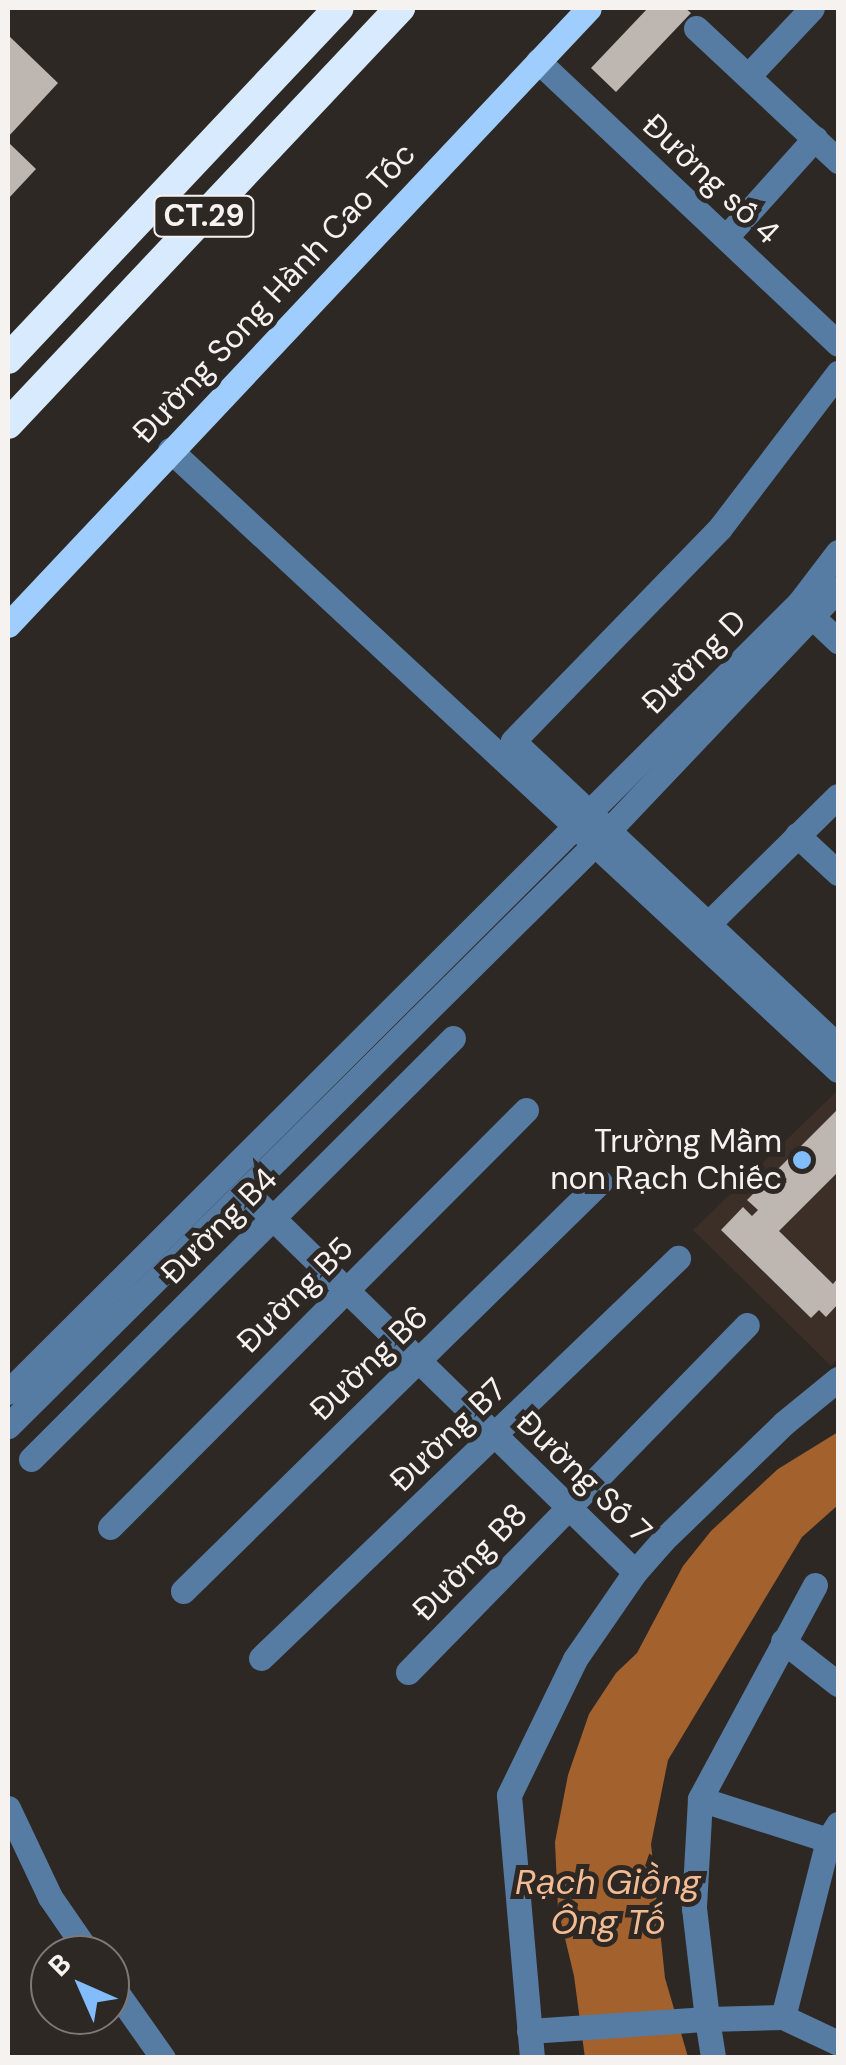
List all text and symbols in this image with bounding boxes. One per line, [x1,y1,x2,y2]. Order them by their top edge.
street label: Đường số 4 [635,106,787,252]
street label: Đường Song Hành Cao Tốc [125,135,423,451]
road number: CT.29 [152,191,256,241]
street label: Đường D [634,602,754,722]
place label: Trường Mầm non Rạch Chiếc [550,1123,782,1198]
marker: Trường Mầm non Rạch Chiếc [791,1149,813,1171]
street label: Đường B4 [153,1160,285,1292]
street label: Đường B5 [229,1229,361,1361]
street label: Đường B6 [302,1297,436,1429]
street label: Đường B7 [382,1370,514,1500]
street label: Đường Số 7 [508,1403,660,1551]
street label: Đường B8 [405,1495,535,1629]
water label: Rạch Giồng Ông Tố [515,1861,701,1943]
north arrow [30,1935,130,2035]
text: B [40,1945,79,1984]

